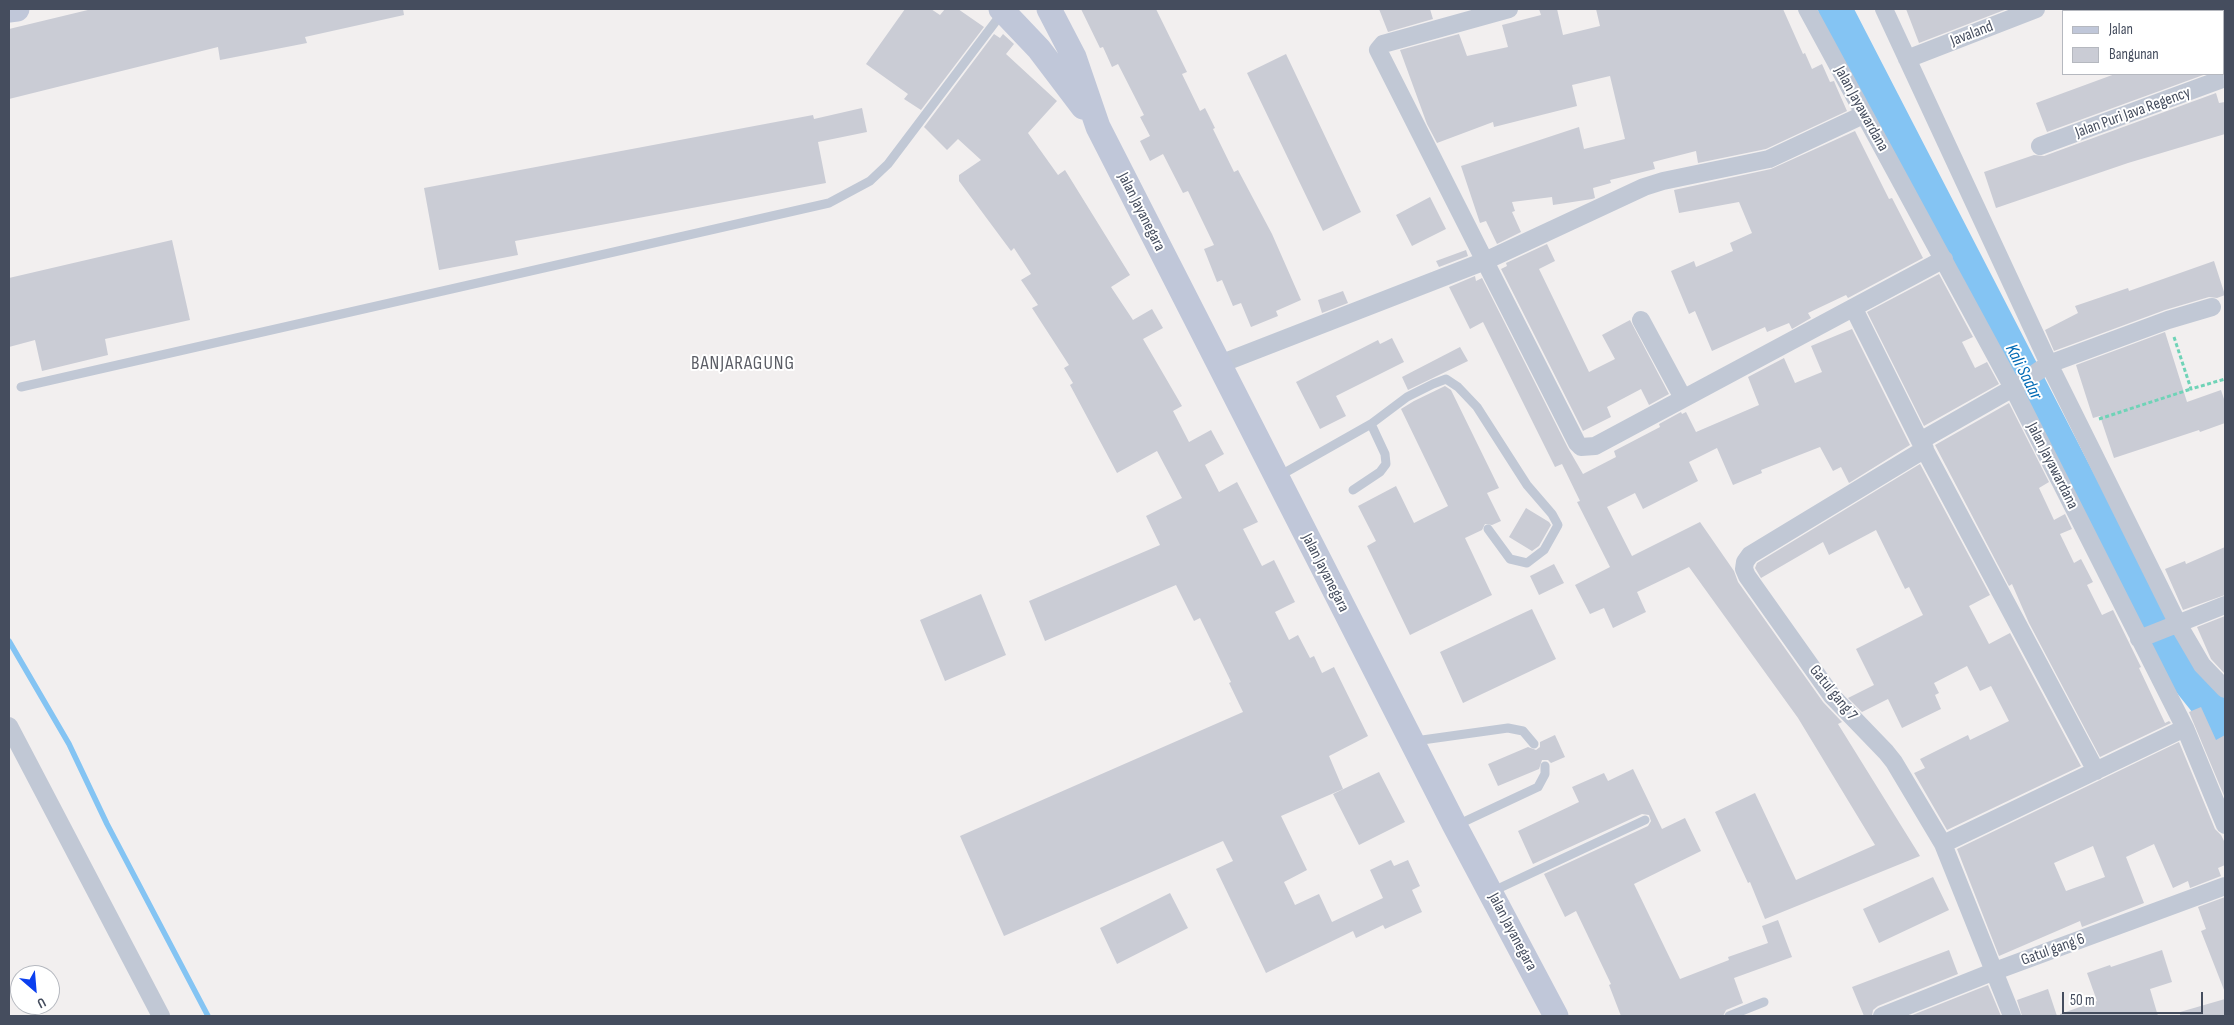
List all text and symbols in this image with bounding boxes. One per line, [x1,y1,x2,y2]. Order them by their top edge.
legend [2062,10,2224,75]
street label: Javaland [1948,17,1996,51]
text: Jalan [2109,20,2133,39]
text: Bangunan [2109,45,2159,64]
street label: Jalan Jayawardana [1830,63,1892,155]
street label: Jalan Puri Java Regency [2073,83,2193,143]
street label: Jalan Jayanegara [1113,170,1169,254]
water label: Kali Sadar [2000,341,2046,403]
district label: BANJARAGUNG [690,353,796,375]
street label: Jalan Jayawardana [2022,420,2082,512]
street label: Jalan Jayanegara [1297,531,1353,615]
street label: Gatul gang 7 [1805,661,1861,725]
street label: Jalan Jayanegara [1483,890,1541,974]
street label: Gatul gang 6 [2019,930,2087,970]
north arrow [10,965,60,1015]
scale bar [2064,982,2205,1014]
text: 50 m [2070,991,2095,1010]
text: U [34,994,49,1012]

